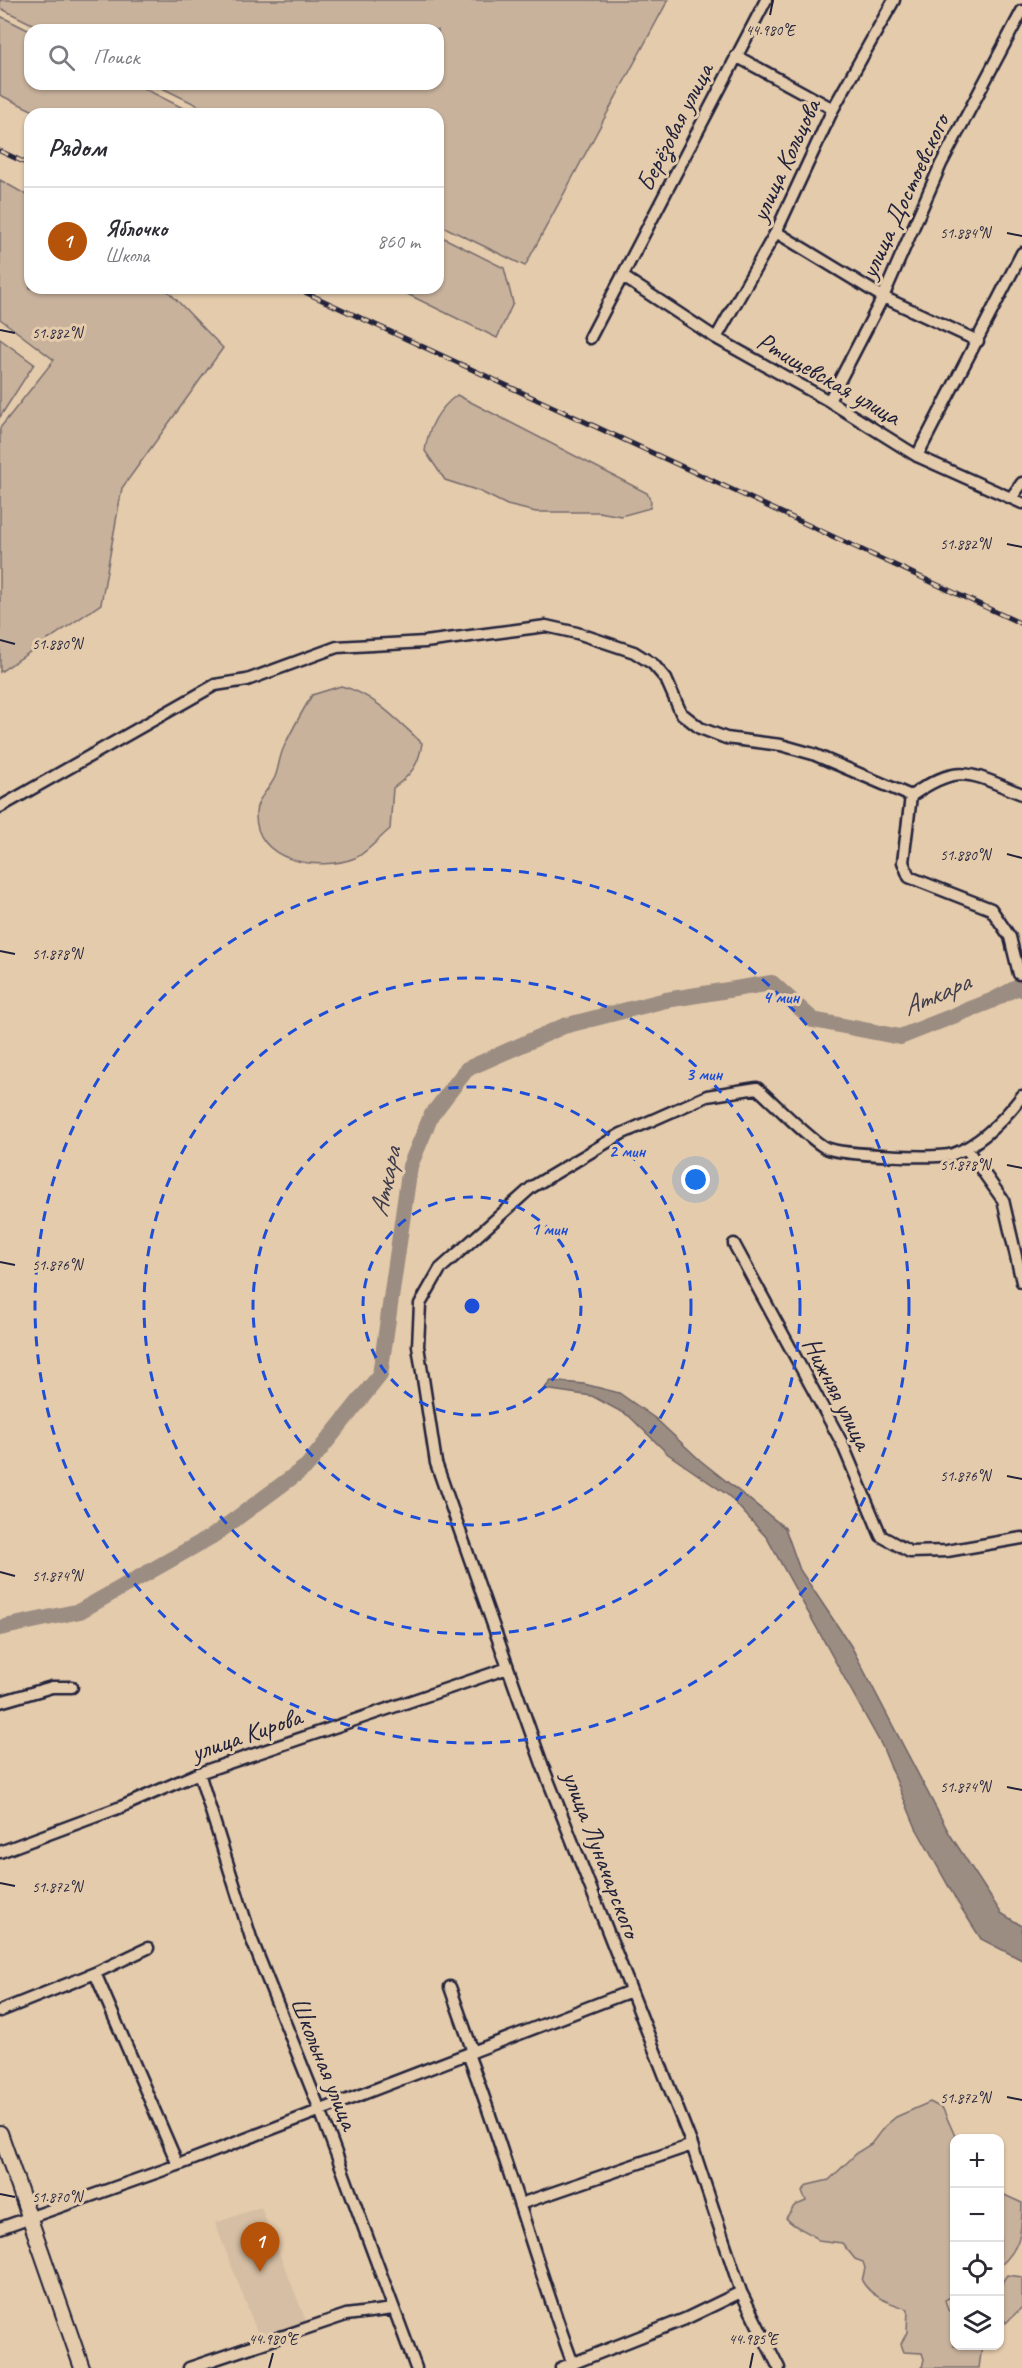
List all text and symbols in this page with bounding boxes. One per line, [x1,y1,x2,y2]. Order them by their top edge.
text: 44.980°E [746,21,797,40]
search box [24,24,444,90]
icon: search [45,41,78,74]
text: Поиск [93,43,139,71]
street label: Берёзовая улица [628,56,723,197]
street label: улица Кольцова [742,92,829,228]
street label: улица Достоевского [851,106,958,285]
text: Рядом [48,131,106,164]
text: Яблочко [105,215,167,243]
text: 51.884°N [940,224,993,243]
text: 1 [63,229,72,254]
text: 860 m [377,229,420,254]
text: Школа [105,243,149,268]
text: 51.882°N [32,324,85,343]
street label: Ртищевская улица [751,324,908,434]
text: 51.882°N [940,535,993,554]
text: 51.880°N [32,635,85,654]
text: 51.880°N [940,846,993,865]
text: 51.878°N [32,945,85,964]
water label: Аткара [897,964,977,1023]
text: 4 мин [763,986,800,1008]
text: 3 мин [686,1063,723,1085]
text: 2 мин [609,1140,646,1162]
water label: Аткара [361,1142,409,1220]
text: 51.878°N [940,1156,993,1175]
your location [681,1165,710,1194]
text: 1 мин [531,1218,568,1240]
text: 51.876°N [32,1256,85,1275]
centre of rings [462,1296,482,1316]
street label: Нижняя улица [795,1331,881,1457]
text: 51.876°N [940,1467,993,1486]
text: 51.874°N [32,1567,85,1586]
street label: улица Кирова [185,1699,308,1769]
street label: улица Луначарского [554,1764,649,1945]
text: 51.874°N [940,1778,993,1797]
text: 51.872°N [32,1878,85,1897]
street label: Школьная улица [283,1992,367,2137]
text: 51.872°N [940,2089,993,2108]
map controls [950,2134,1004,2350]
button: + [950,2134,1004,2188]
text: 51.870°N [32,2188,85,2207]
button: − [950,2188,1004,2242]
pin: 1 [240,2222,280,2272]
button: locate [950,2242,1004,2296]
button: layers [950,2296,1004,2350]
text: 44.980°E [249,2330,300,2349]
text: 44.985°E [729,2330,780,2349]

